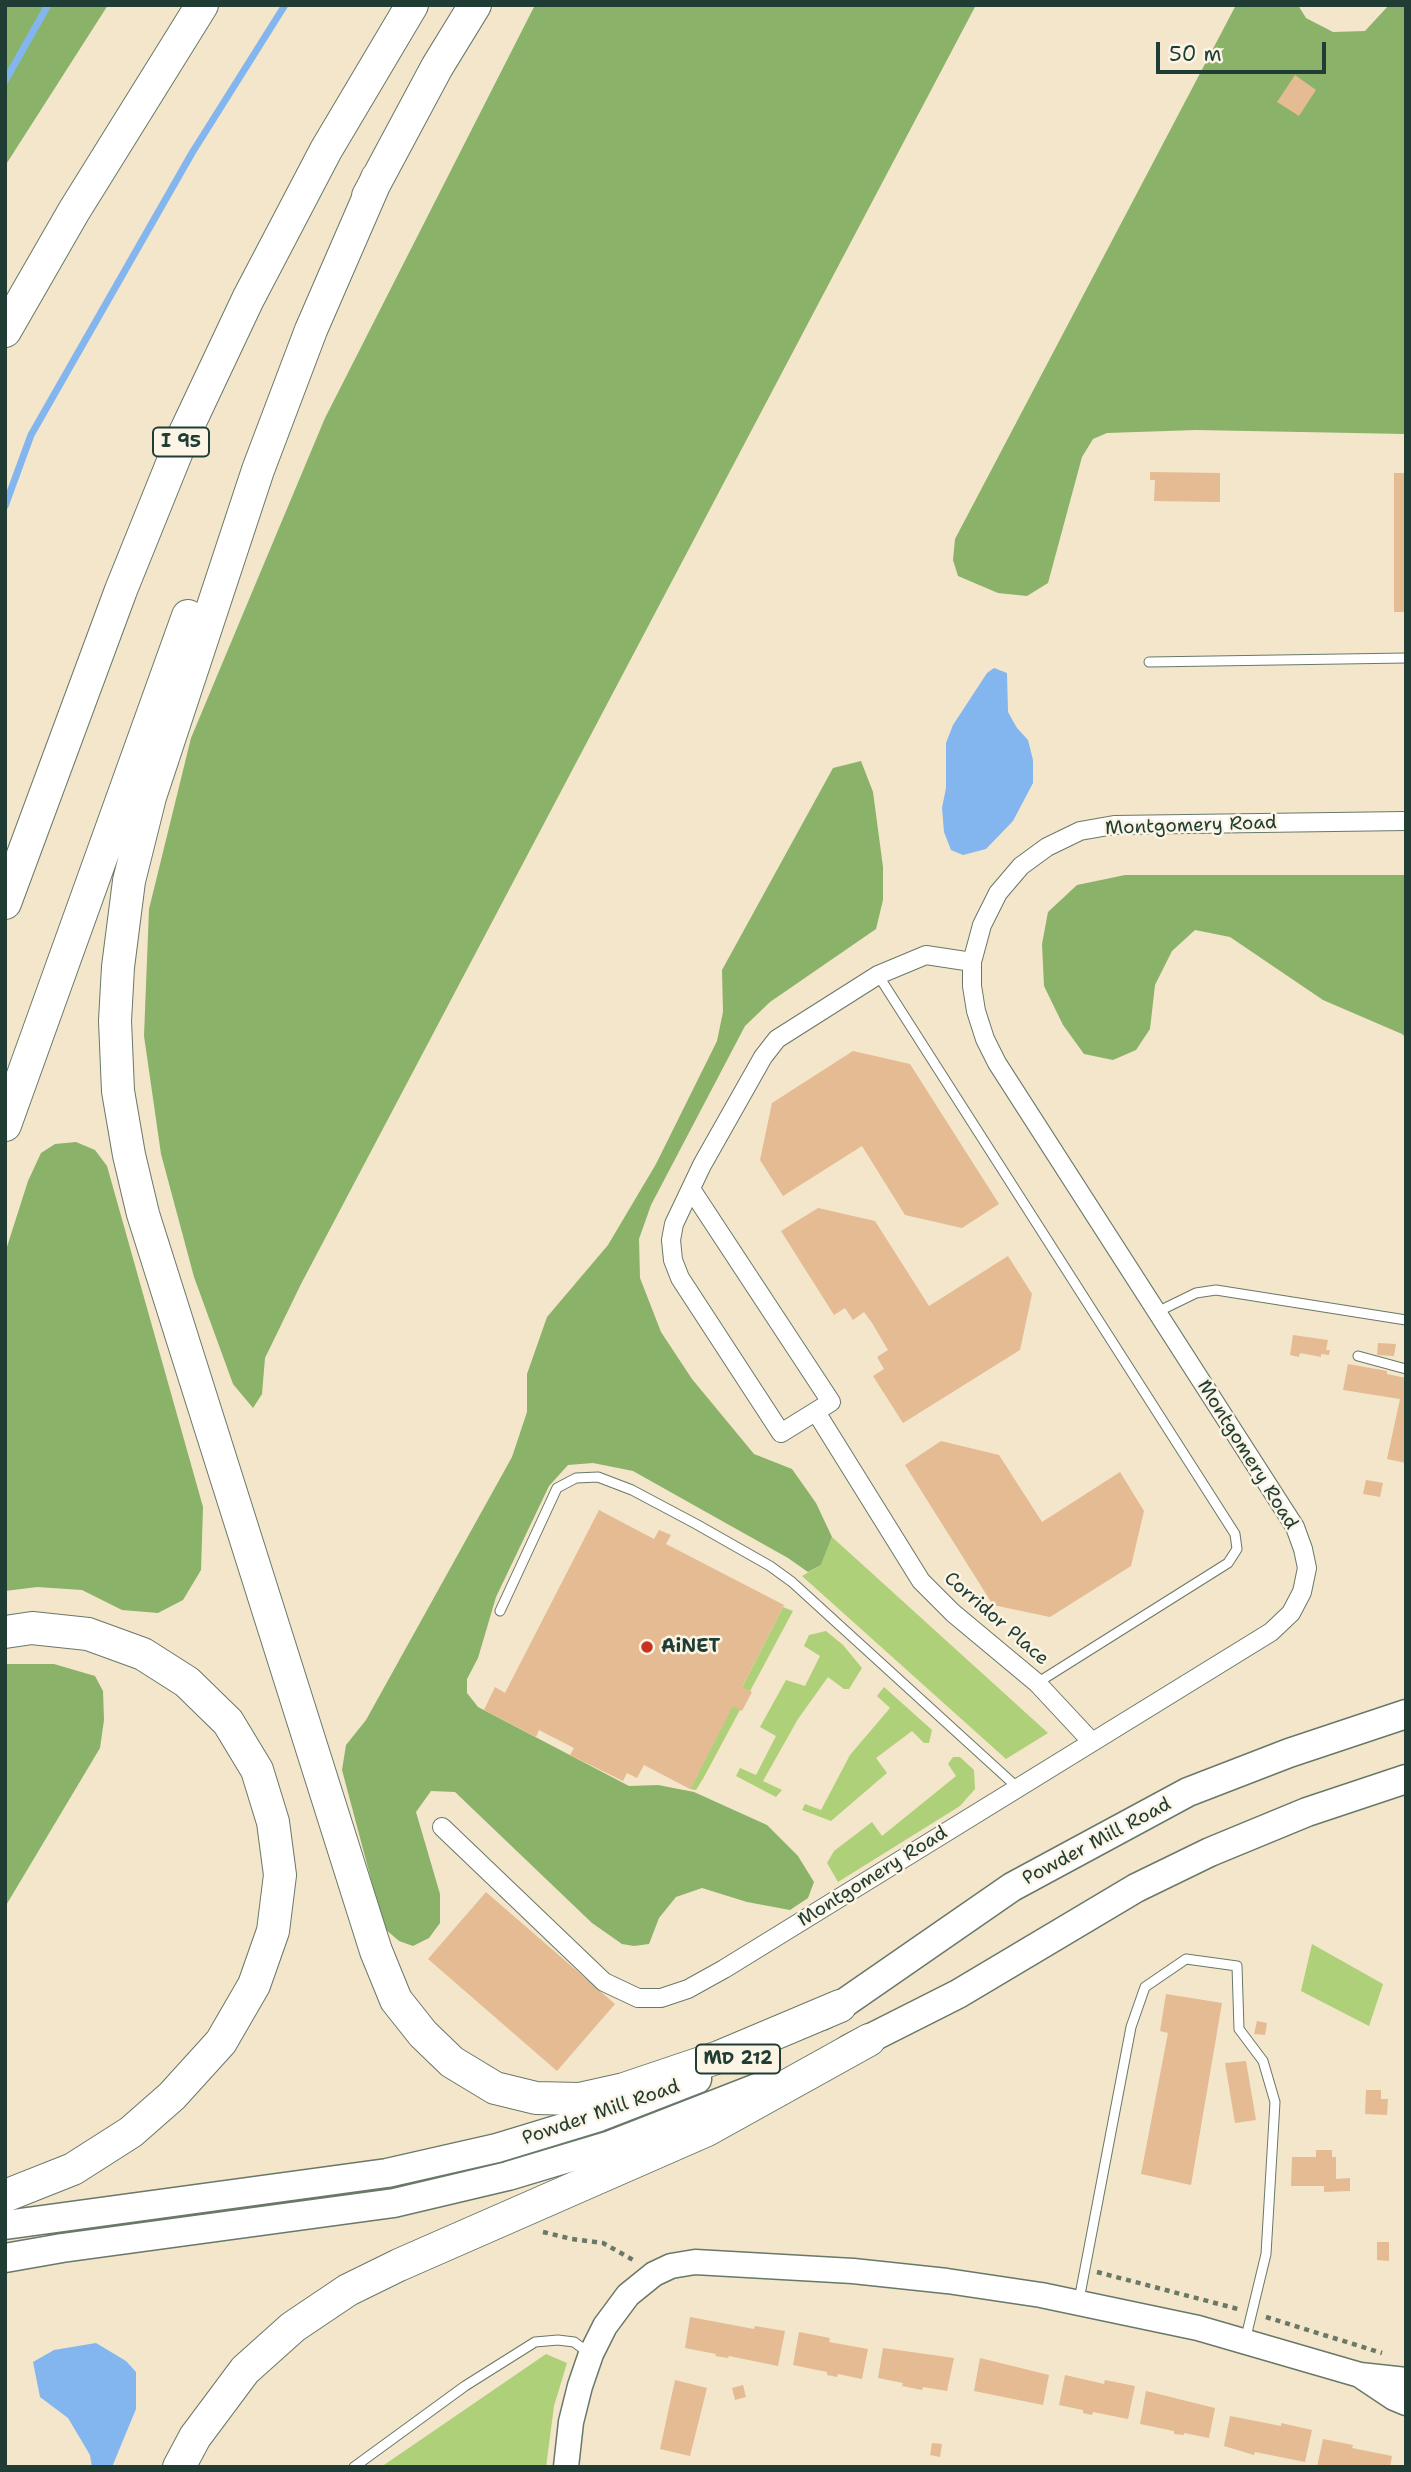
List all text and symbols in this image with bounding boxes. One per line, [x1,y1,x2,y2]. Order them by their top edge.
scale bar [1159,28,1329,72]
text: 50 m [1169,40,1222,68]
road number: I 95 [153,428,209,457]
street label: Montgomery Road [1105,812,1277,840]
street label: Montgomery Road [1192,1376,1302,1534]
street label: Corridor Place [939,1567,1053,1671]
place label: AiNET [661,1636,720,1658]
marker: AiNET [639,1639,655,1655]
street label: Powder Mill Road [1019,1793,1175,1891]
street label: Montgomery Road [794,1822,952,1932]
road number: MD 212 [696,2045,780,2074]
street label: Powder Mill Road [519,2075,683,2151]

